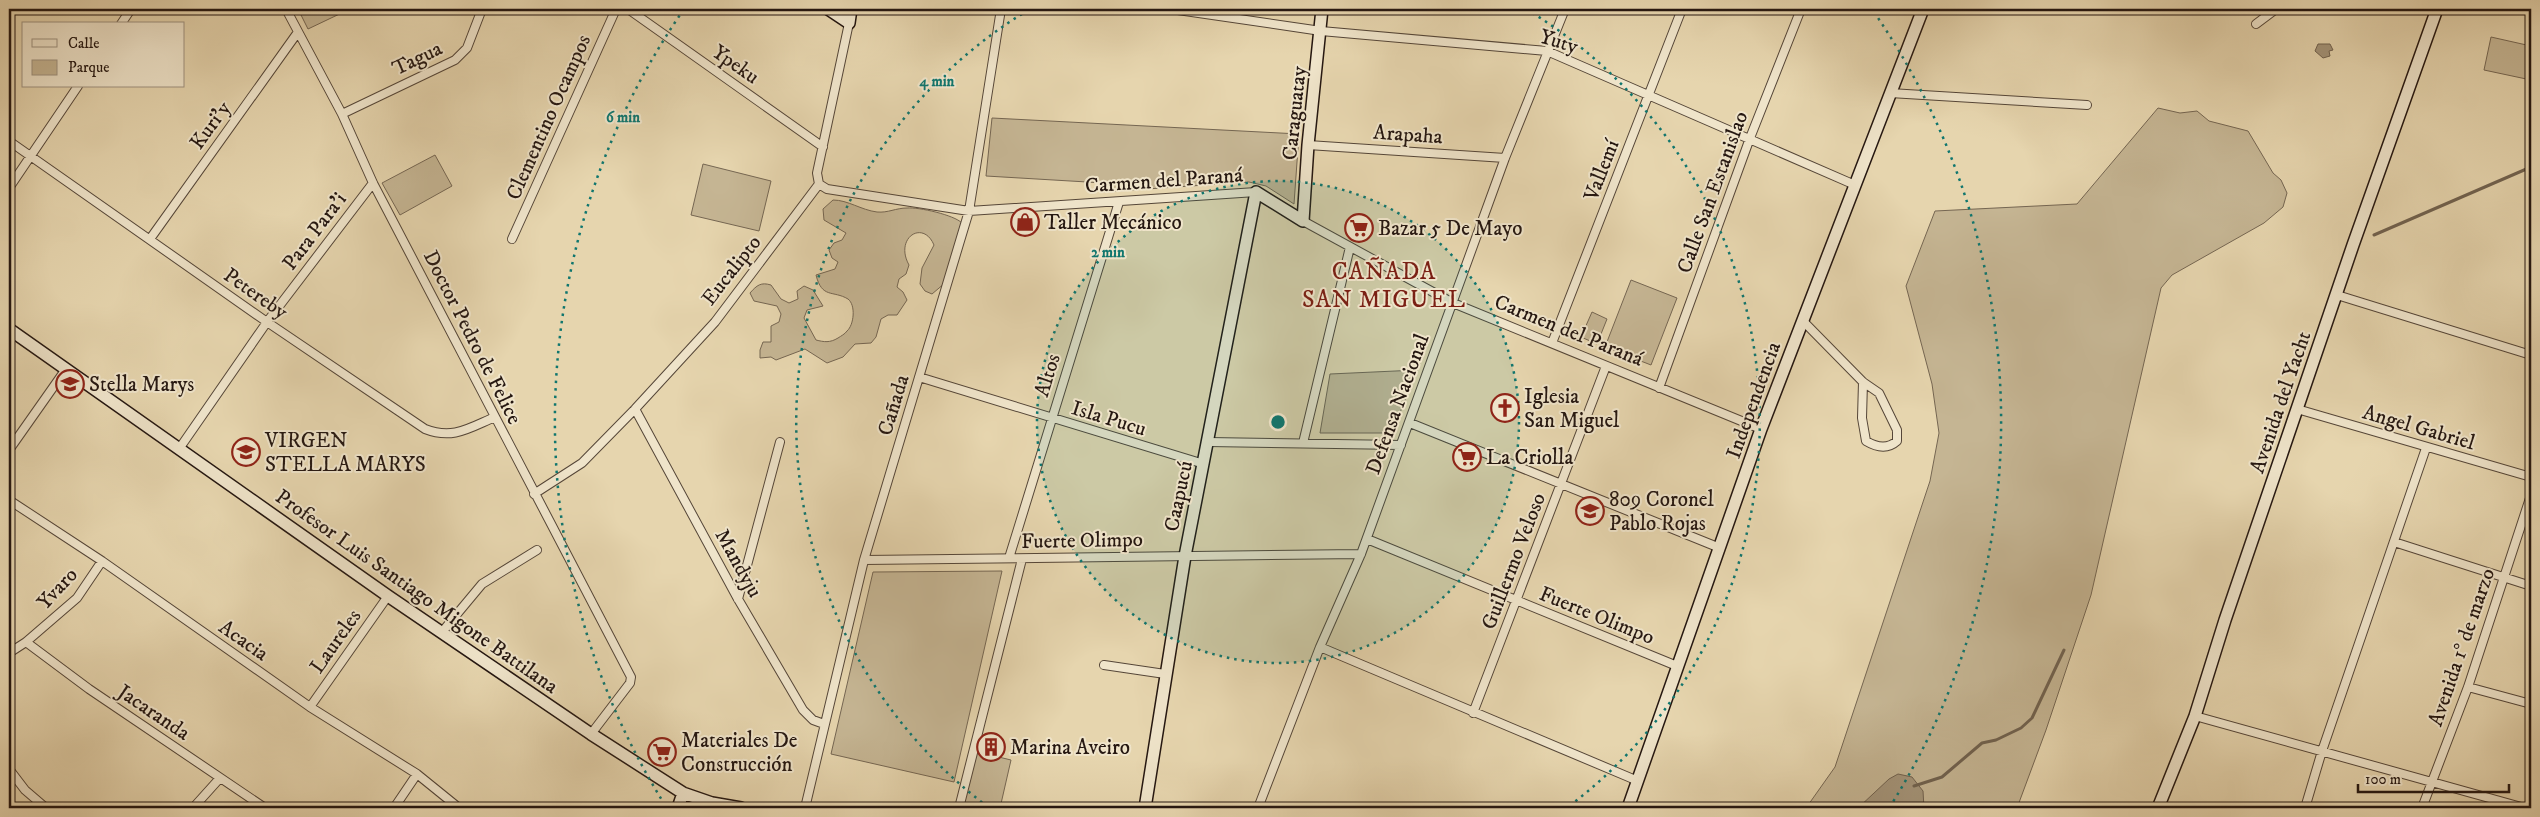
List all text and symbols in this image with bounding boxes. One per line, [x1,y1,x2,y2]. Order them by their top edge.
legend [22,22,185,88]
street label: Yuty [1536,24,1582,60]
street label: Clementino Ocampos [501,31,597,204]
text: Calle [68,34,100,53]
street label: Tagua [388,36,447,82]
street label: Ypeku [707,39,764,90]
text: Parque [68,58,109,77]
street label: Caraguatay [1277,64,1313,161]
text: 4 min [919,72,955,91]
street label: Kuri'y [185,96,238,155]
text: 6 min [606,108,640,127]
street label: Calle San Estanislao [1672,108,1754,277]
street label: Arapaha [1372,120,1444,150]
street label: Vallemí [1578,135,1626,206]
street label: Carmen del Paraná [1084,163,1244,199]
street label: Para Para'i [277,188,353,276]
shop icon: Taller Mecánico [1010,207,1040,237]
place label: Taller Mecánico [1044,210,1182,236]
supermarket icon: Bazar 5 De Mayo [1344,213,1374,243]
place label: Bazar 5 De Mayo [1378,216,1522,242]
street label: Eucalipto [696,230,767,311]
text: 2 min [1091,243,1125,262]
street label: Doctor Pedro de Felice [417,246,527,429]
district label: CAÑADA SAN MIGUEL [1302,256,1466,315]
street label: Petereby [218,262,293,326]
street label: Carmen del Paraná [1490,289,1647,373]
street label: Avenida del Yacht [2244,328,2318,477]
street label: Defensa Nacional [1360,330,1436,478]
street label: Independencia [1721,338,1787,462]
street label: Altos [1029,351,1067,400]
school or university icon: Stella Marys [55,369,85,399]
place label: Stella Marys [89,372,194,398]
street label: Cañada [872,372,916,439]
place label: Iglesia San Miguel [1524,384,1620,434]
church icon: Iglesia San Miguel [1490,393,1520,423]
street label: Isla Pucu [1068,395,1149,443]
street label: Angel Gabriel [2360,400,2479,457]
centre of rings [1269,413,1287,431]
place label: VIRGEN STELLA MARYS [264,428,426,478]
school or university icon: VIRGEN STELLA MARYS [231,437,261,467]
supermarket icon: La Criolla [1452,442,1482,472]
place label: La Criolla [1486,445,1573,471]
street label: Caapucú [1159,458,1199,534]
street label: Profesor Luis Santiago Migone Battilana [270,484,563,700]
place label: 809 Coronel Pablo Rojas [1609,487,1715,537]
street label: Guillermo Veloso [1476,489,1552,633]
school or university icon: 809 Coronel Pablo Rojas [1575,496,1605,526]
street label: Mandyju [709,525,768,602]
street label: Fuerte Olimpo [1021,527,1143,555]
street label: Yvaro [32,562,84,615]
street label: Avenida 1° de marzo [2423,565,2501,730]
street label: Fuerte Olimpo [1535,581,1658,651]
street label: Laureles [304,604,367,679]
street label: Acacia [214,614,273,667]
street label: Jacaranda [111,678,195,747]
place label: Materiales De Construcción [681,728,798,778]
building icon: Marina Aveiro [976,732,1006,762]
place label: Marina Aveiro [1010,735,1130,761]
supermarket icon: Materiales De Construcción [647,737,677,767]
scale bar [2358,762,2509,794]
text: 100 m [2365,770,2401,789]

